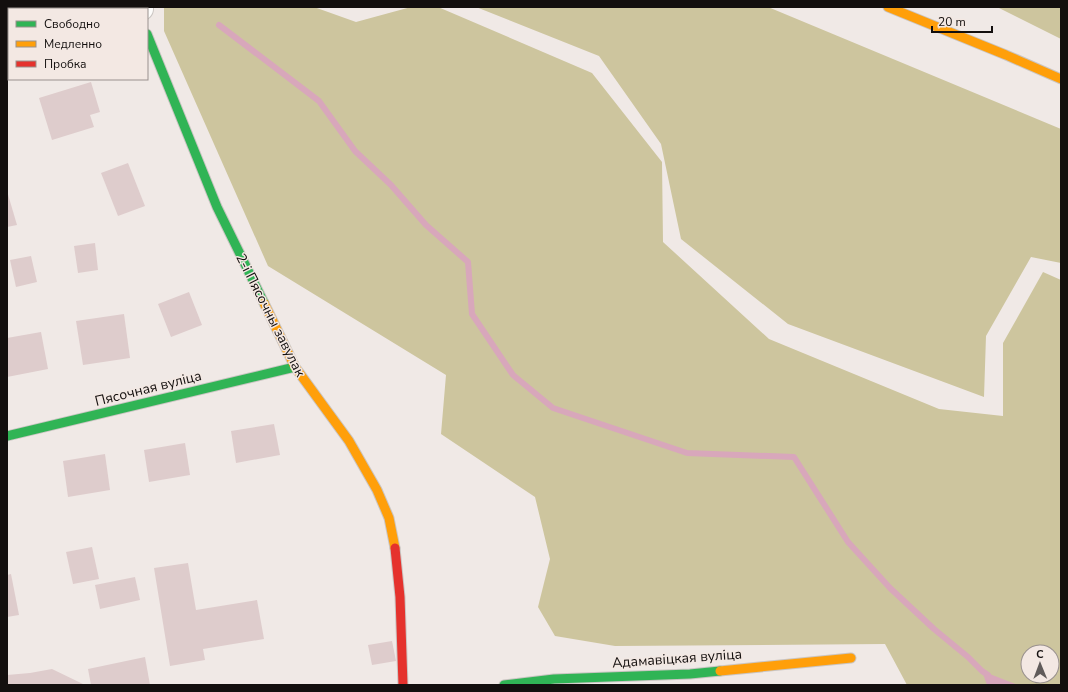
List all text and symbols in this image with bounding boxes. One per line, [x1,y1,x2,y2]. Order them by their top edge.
legend [8,8,148,80]
scale bar [932,8,992,34]
text: 20 m [938,14,966,30]
text: Свободно [44,16,100,32]
text: Медленно [44,36,102,52]
text: Пробка [44,56,87,72]
street label: 2-і Пясочны завулак [231,250,310,381]
street label: Пясочная вуліца [93,366,203,411]
street label: Адамавіцкая вуліца [611,644,743,673]
north arrow [1020,644,1060,684]
text: С [1036,647,1044,662]

